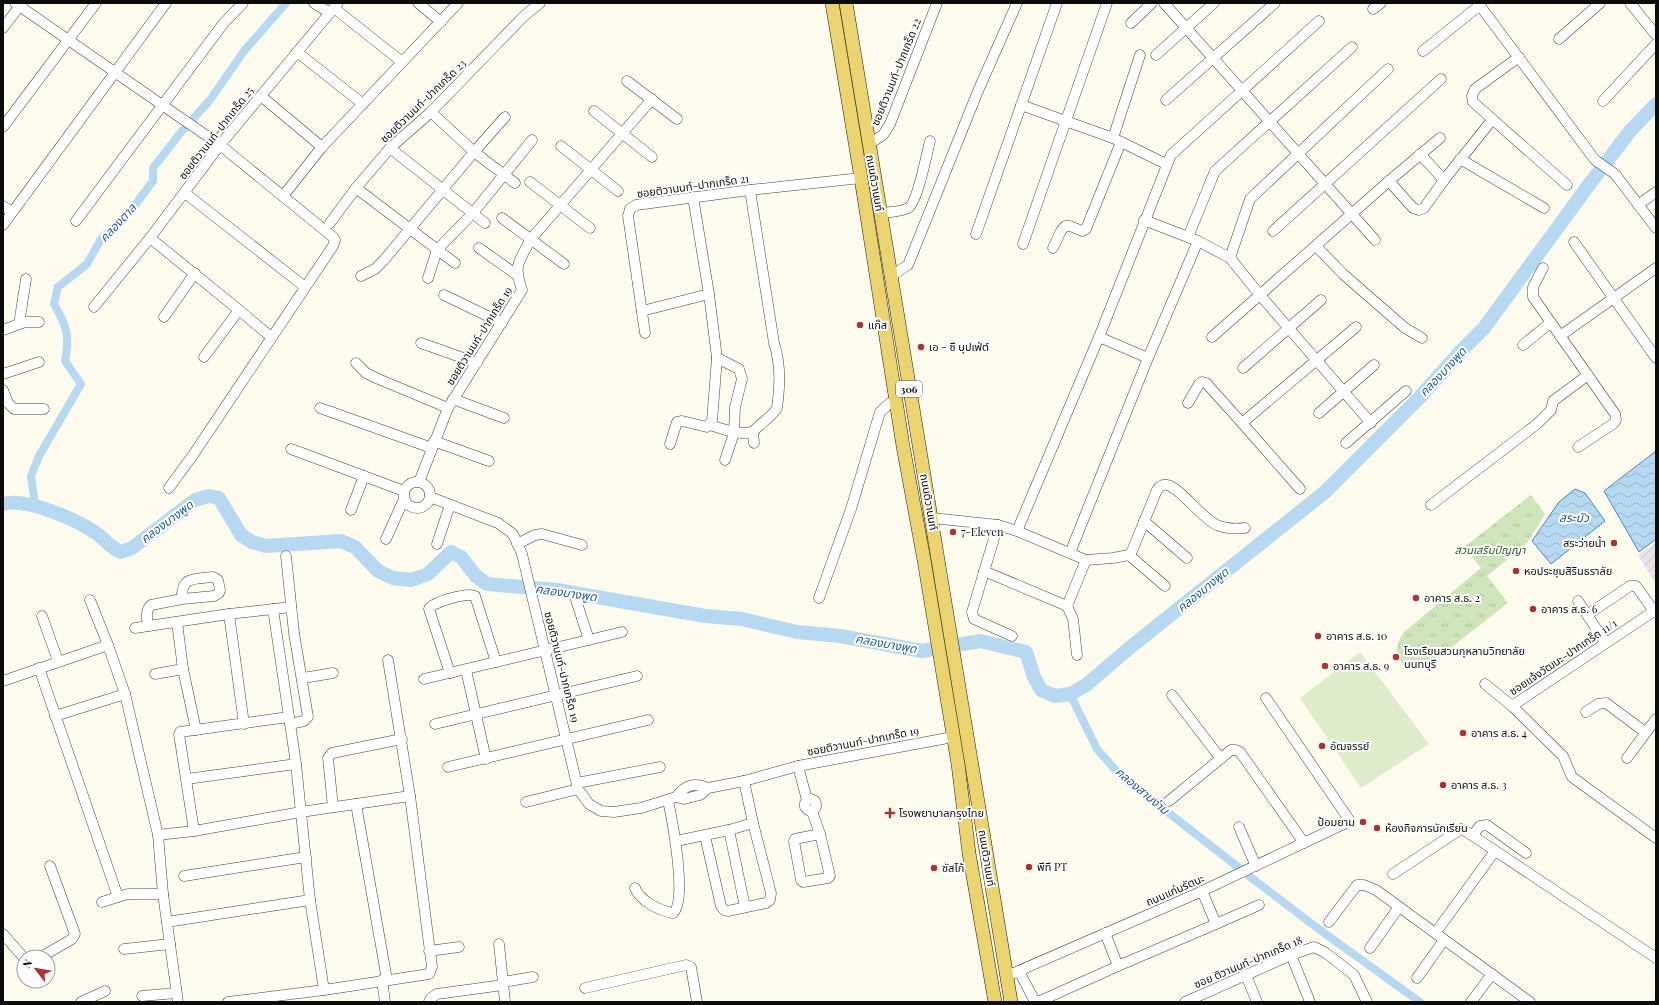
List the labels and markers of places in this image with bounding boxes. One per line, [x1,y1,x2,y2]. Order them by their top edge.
place label: แก๊ส [868,317,887,332]
marker: แก๊ส [855,320,865,330]
place label: เอ - ซี บุปเฟ่ต์ [929,339,989,354]
marker: เอ - ซี บุปเฟ่ต์ [916,342,926,352]
place label: 7-Eleven [961,524,1004,539]
marker: 7-Eleven [948,527,958,537]
place label: สระว่ายน้ำ [1563,535,1606,550]
marker: สระว่ายน้ำ [1609,538,1619,548]
place label: หอประชุมสิรินธราลัย [1524,563,1612,578]
marker: หอประชุมสิรินธราลัย [1511,566,1521,576]
place label: อาคาร ส.ธ. 2 [1424,590,1480,605]
marker: อาคาร ส.ธ. 2 [1411,593,1421,603]
place label: อาคาร ส.ธ. 6 [1541,601,1598,616]
marker: อาคาร ส.ธ. 6 [1528,604,1538,614]
place label: อาคาร ส.ธ. 10 [1326,628,1388,643]
marker: อาคาร ส.ธ. 10 [1313,631,1323,641]
place label: โรงเรียนสวนกุหลาบวิทยาลัย นนทบุรี [1404,643,1525,671]
marker: โรงเรียนสวนกุหลาบวิทยาลัย นนทบุรี [1391,652,1401,662]
place label: อาคาร ส.ธ. 9 [1333,658,1390,673]
marker: อาคาร ส.ธ. 9 [1320,661,1330,671]
place label: อาคาร ส.ธ. 4 [1471,725,1527,740]
marker: อาคาร ส.ธ. 4 [1458,728,1468,738]
place label: อัฒจรรย์ [1330,738,1369,753]
marker: อัฒจรรย์ [1317,741,1327,751]
place label: อาคาร ส.ธ. 3 [1451,777,1507,792]
marker: อาคาร ส.ธ. 3 [1438,780,1448,790]
place label: โรงพยาบาลกรุงไทย [899,805,984,820]
marker: โรงพยาบาลกรุงไทย [884,807,896,819]
place label: ป้อมยาม [1318,814,1355,829]
marker: ป้อมยาม [1358,817,1368,827]
place label: ห้องกิจการนักเรียน [1385,820,1468,835]
marker: ห้องกิจการนักเรียน [1372,823,1382,833]
place label: พีที PT [1037,859,1068,874]
place label: ซัสโก้ [942,860,964,875]
marker: พีที PT [1024,862,1034,872]
marker: ซัสโก้ [929,863,939,873]

